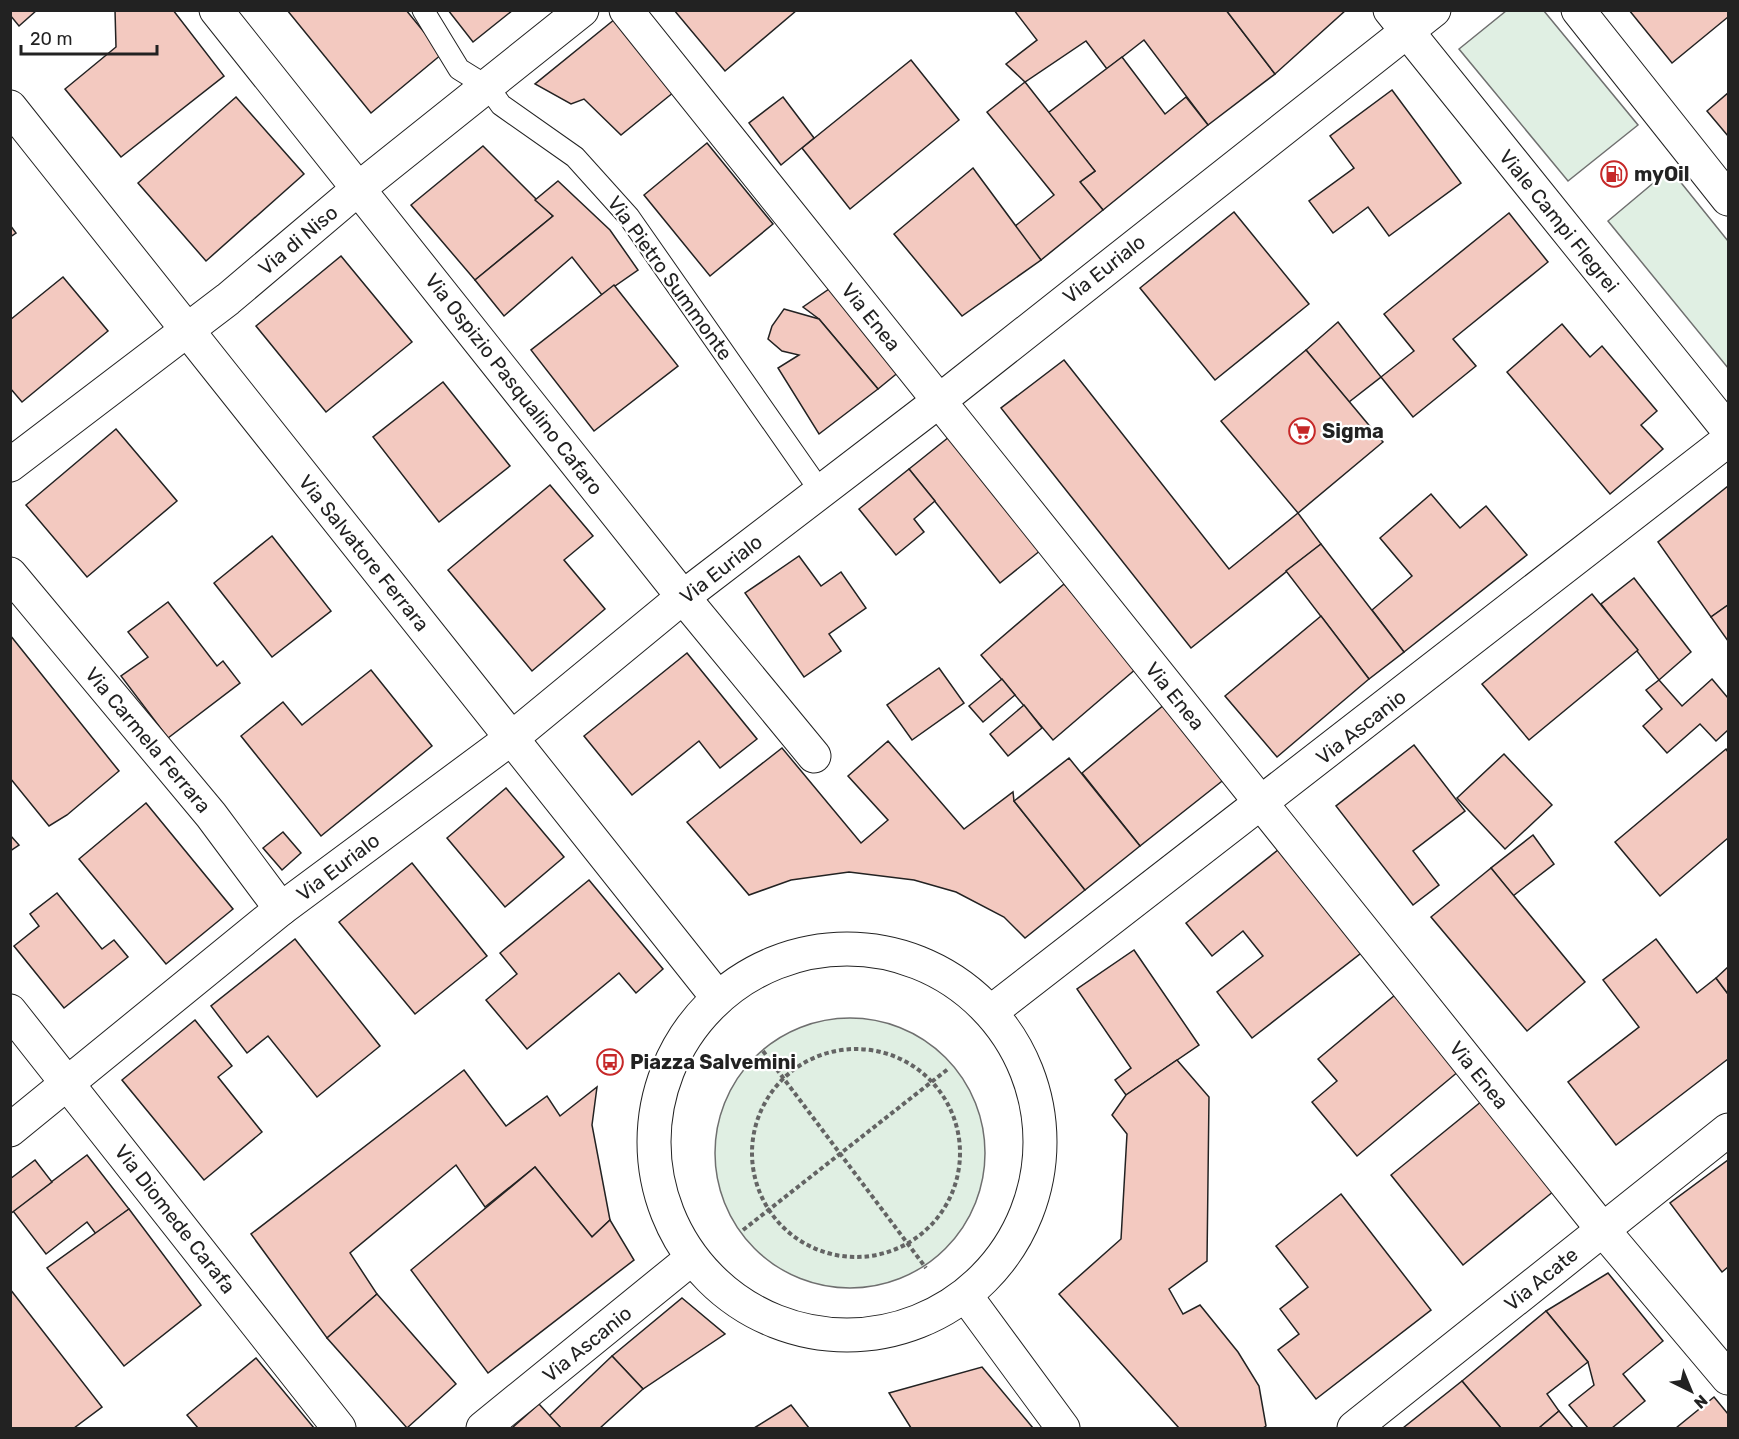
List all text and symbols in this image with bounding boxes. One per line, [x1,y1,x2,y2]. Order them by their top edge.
scale bar [21,18,158,56]
text: 20 m [30,28,72,50]
street label: Viale Campi Flegrei [1494,145,1624,297]
fuel station icon: myOil [1599,159,1629,189]
place label: myOil [1634,162,1690,186]
street label: Via Pietro Summonte [602,191,738,365]
street label: Via di Niso [254,200,342,280]
street label: Via Eurialo [1058,229,1150,309]
street label: Via Ospizio Pasqualino Cafaro [420,268,608,500]
street label: Via Enea [836,278,906,356]
supermarket icon: Sigma [1287,416,1317,446]
place label: Sigma [1322,419,1384,443]
street label: Via Salvatore Ferrara [294,470,434,636]
street label: Via Eurialo [675,529,767,609]
street label: Via Enea [1140,657,1210,735]
street label: Via Carmela Ferrara [80,662,216,818]
street label: Via Ascanio [1311,684,1411,770]
street label: Via Eurialo [292,828,384,906]
street label: Via Enea [1444,1036,1514,1114]
bus stop icon: Piazza Salvemini [595,1047,625,1077]
place label: Piazza Salvemini [630,1050,796,1074]
street label: Via Diomede Carafa [109,1140,241,1298]
street label: Via Acate [1499,1242,1583,1316]
street label: Via Ascanio [538,1301,636,1387]
north arrow [1661,1361,1721,1421]
text: N [1690,1391,1712,1412]

